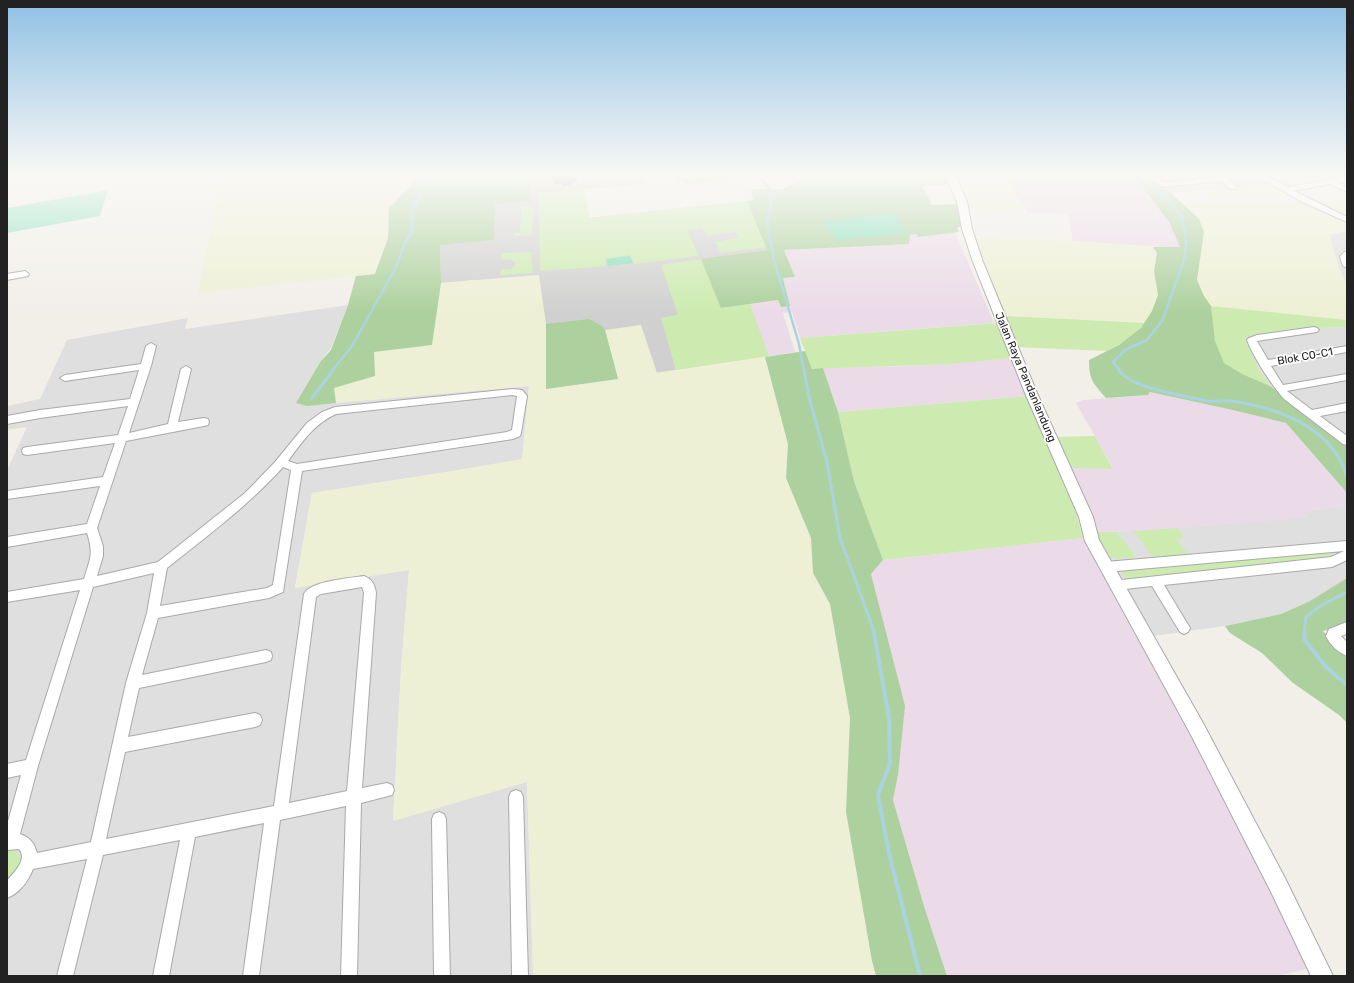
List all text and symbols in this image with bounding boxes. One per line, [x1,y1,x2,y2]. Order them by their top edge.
street label: Jalan Raya Pandanlandung [992,310,1059,444]
street label: Blok C0-C1 [1276,345,1334,368]

